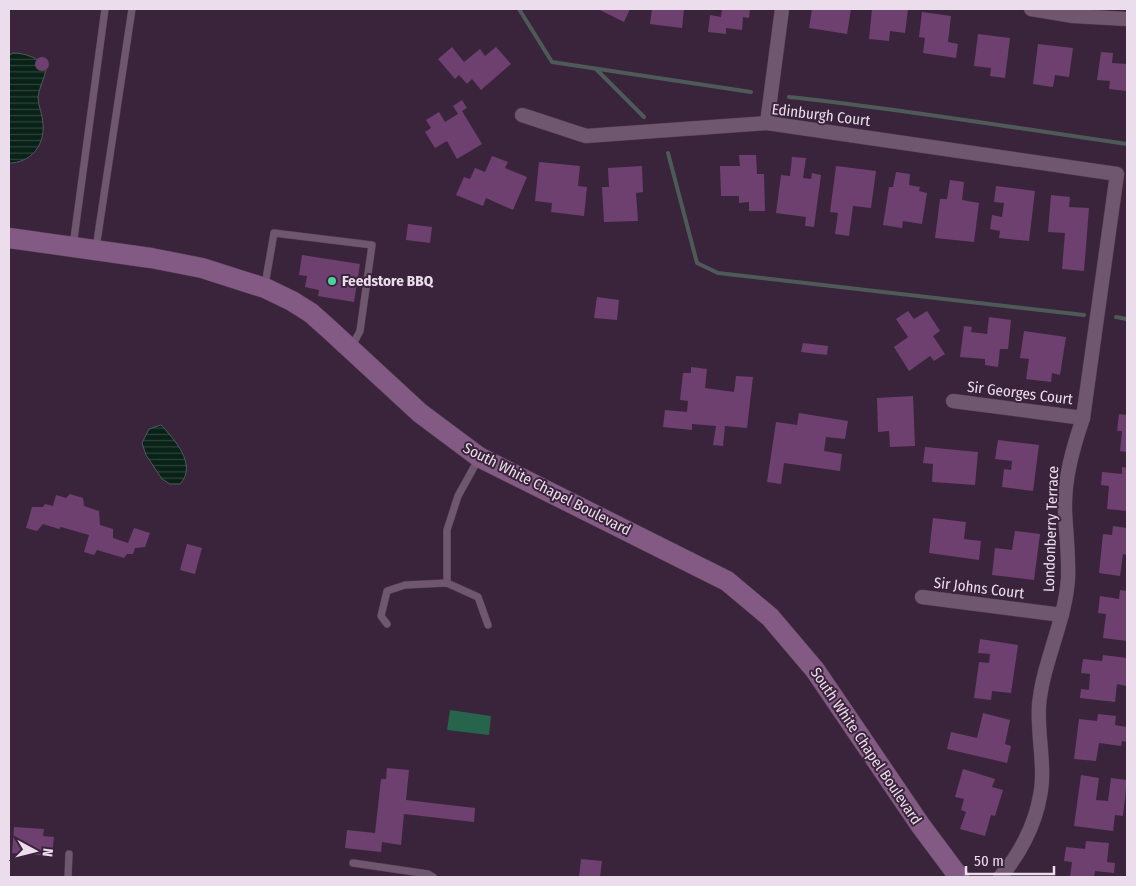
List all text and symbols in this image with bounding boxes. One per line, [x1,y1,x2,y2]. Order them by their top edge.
street label: Edinburgh Court [771,100,871,130]
place label: Feedstore BBQ [342,272,434,290]
marker: Feedstore BBQ [326,275,338,287]
street label: Sir Georges Court [966,378,1074,408]
street label: South White Chapel Boulevard [460,439,634,539]
street label: Londonberry Terrace [1040,465,1062,593]
street label: Sir Johns Court [933,574,1025,602]
street label: South White Chapel Boulevard [807,664,925,828]
north arrow [10,826,60,876]
scale bar [966,844,1054,876]
text: N [38,847,56,858]
text: 50 m [974,852,1004,870]

